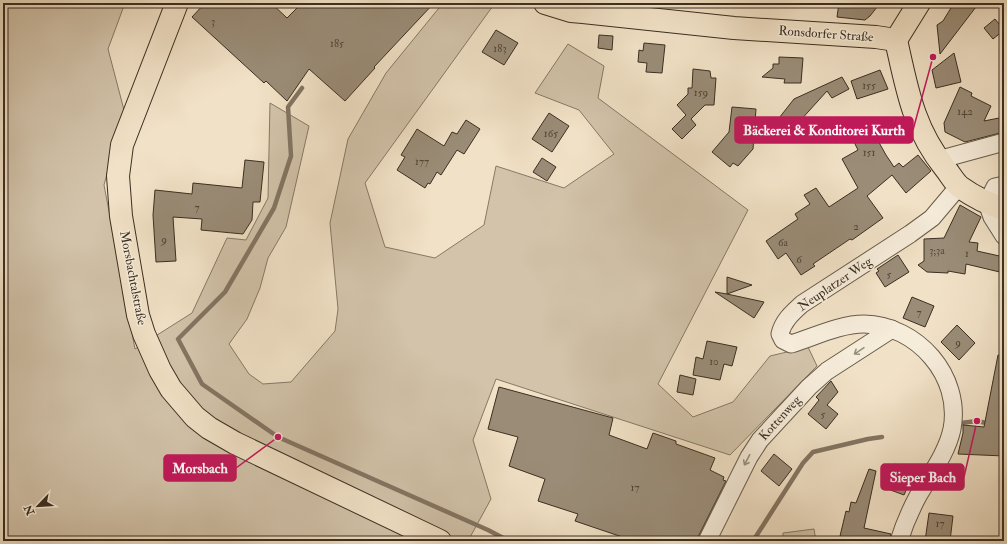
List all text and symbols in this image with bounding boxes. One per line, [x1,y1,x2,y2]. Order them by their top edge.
house number: 3 [211,15,215,28]
street label: Ronsdorfer Straße [778,23,875,45]
house number: 185 [330,37,344,50]
house number: 183 [493,42,507,55]
house number: 155 [862,79,876,92]
house number: 159 [694,86,708,99]
house number: 142 [957,105,973,118]
callout: Bäckerei & Konditorei Kurth [735,117,913,143]
text: Bäckerei & Konditorei Kurth [743,122,906,139]
house number: 165 [544,127,558,140]
house number: 151 [863,146,875,159]
house number: 177 [415,155,429,168]
house number: 7 [194,201,200,214]
house number: 2 [853,220,859,233]
street label: Morsbachtalstraße [116,229,150,327]
house number: 9 [160,233,167,246]
house number: 6a [778,236,789,249]
house number: 3;3a [929,244,945,257]
house number: 1 [965,247,969,260]
street label: Neuplatzer Weg [795,253,876,316]
house number: 6 [796,253,803,266]
house number: 5 [887,268,892,281]
house number: 7 [916,306,922,319]
house number: 9 [954,336,961,349]
one-way arrow [854,347,865,355]
house number: 10 [709,355,719,368]
street label: Kottenweg [756,392,805,444]
house number: 5 [821,408,826,421]
one-way arrow [743,454,751,466]
callout: Morsbach [164,455,236,481]
text: Morsbach [171,460,228,477]
callout: Sieper Bach [881,464,964,490]
text: Sieper Bach [890,469,957,487]
house number: 17 [631,481,639,494]
north arrow [18,486,58,526]
text: N [21,502,38,518]
house number: 17 [936,517,944,530]

